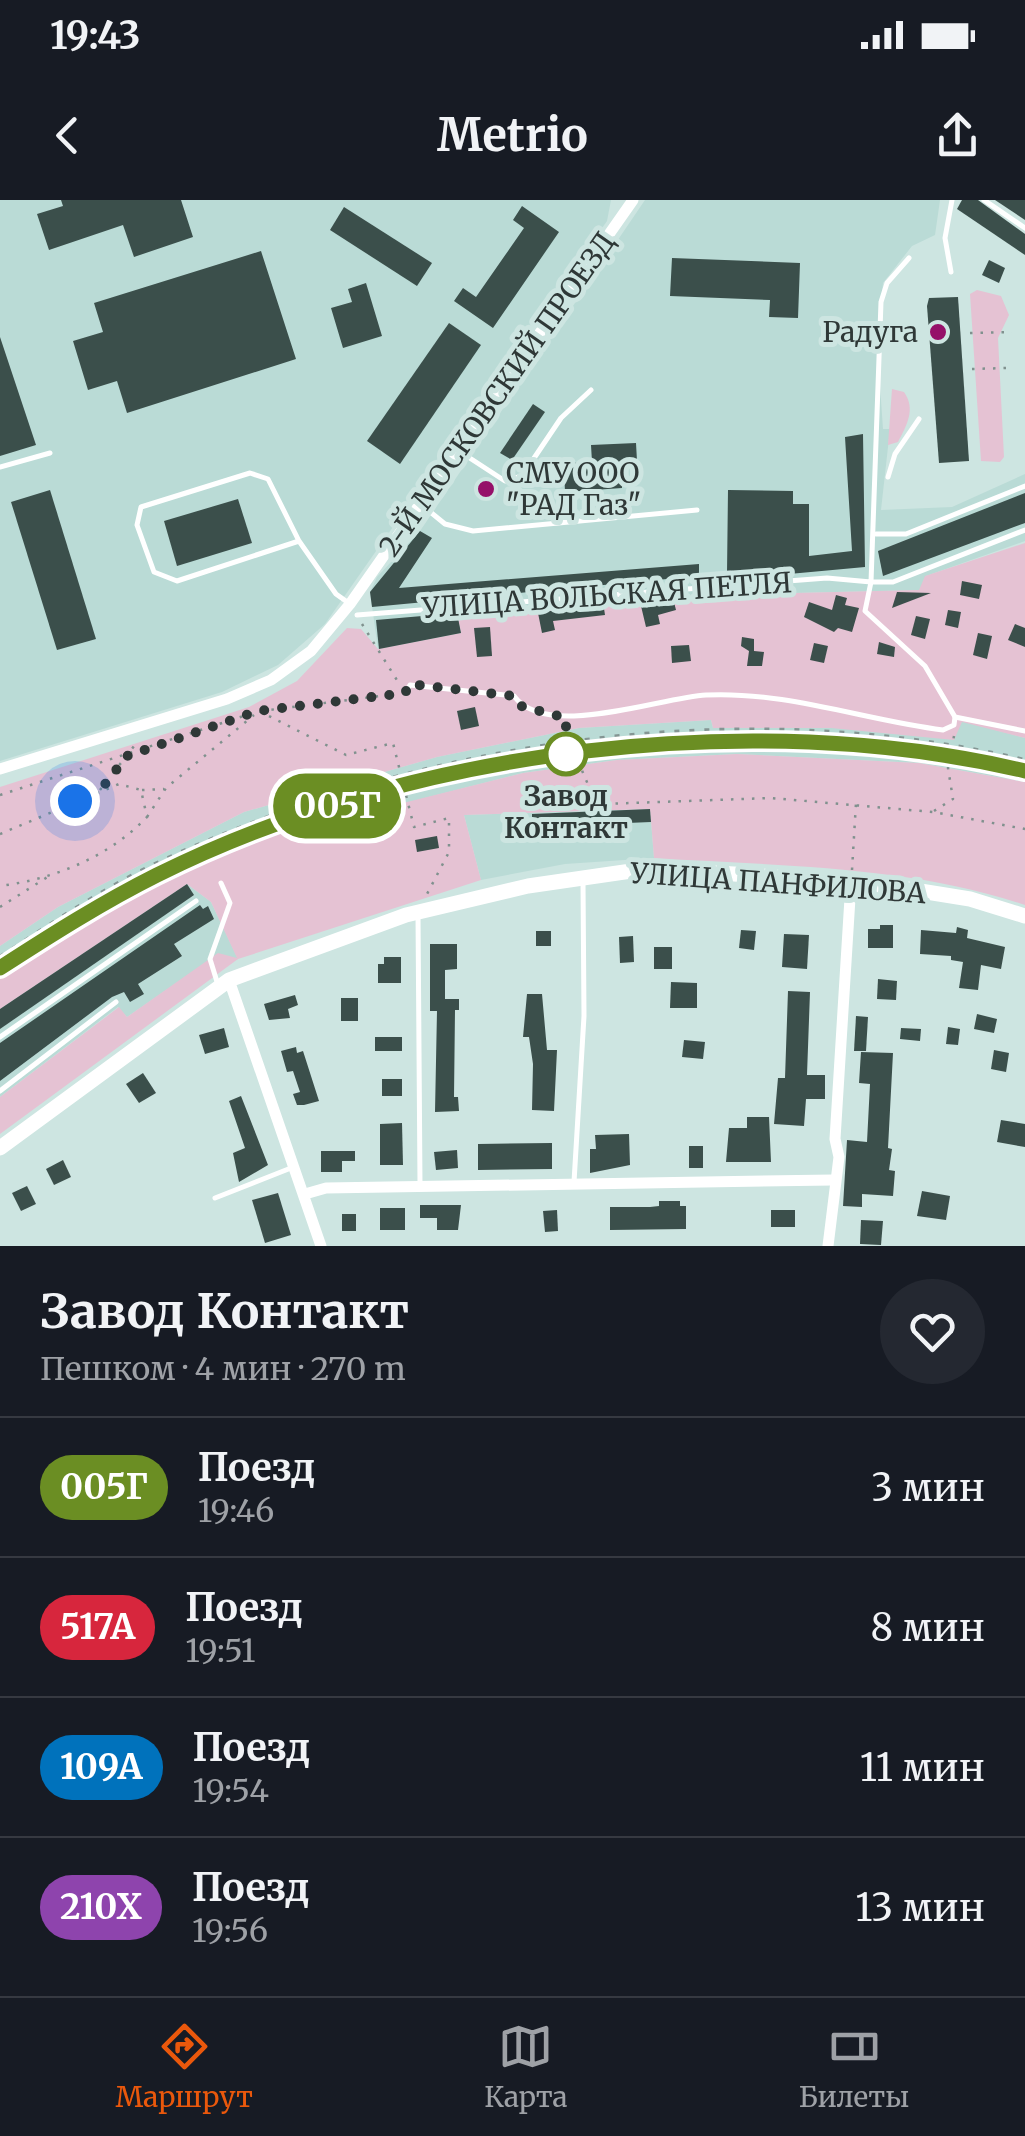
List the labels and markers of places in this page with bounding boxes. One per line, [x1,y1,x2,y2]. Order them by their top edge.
place label: Радуга [823,314,918,350]
marker: Радуга [927,321,949,343]
place label: СМУ ООО "РАД Газ" [506,455,641,523]
marker: СМУ ООО "РАД Газ" [475,478,497,500]
marker: Завод Контакт [545,733,587,775]
place label: Завод Контакт [504,778,628,846]

